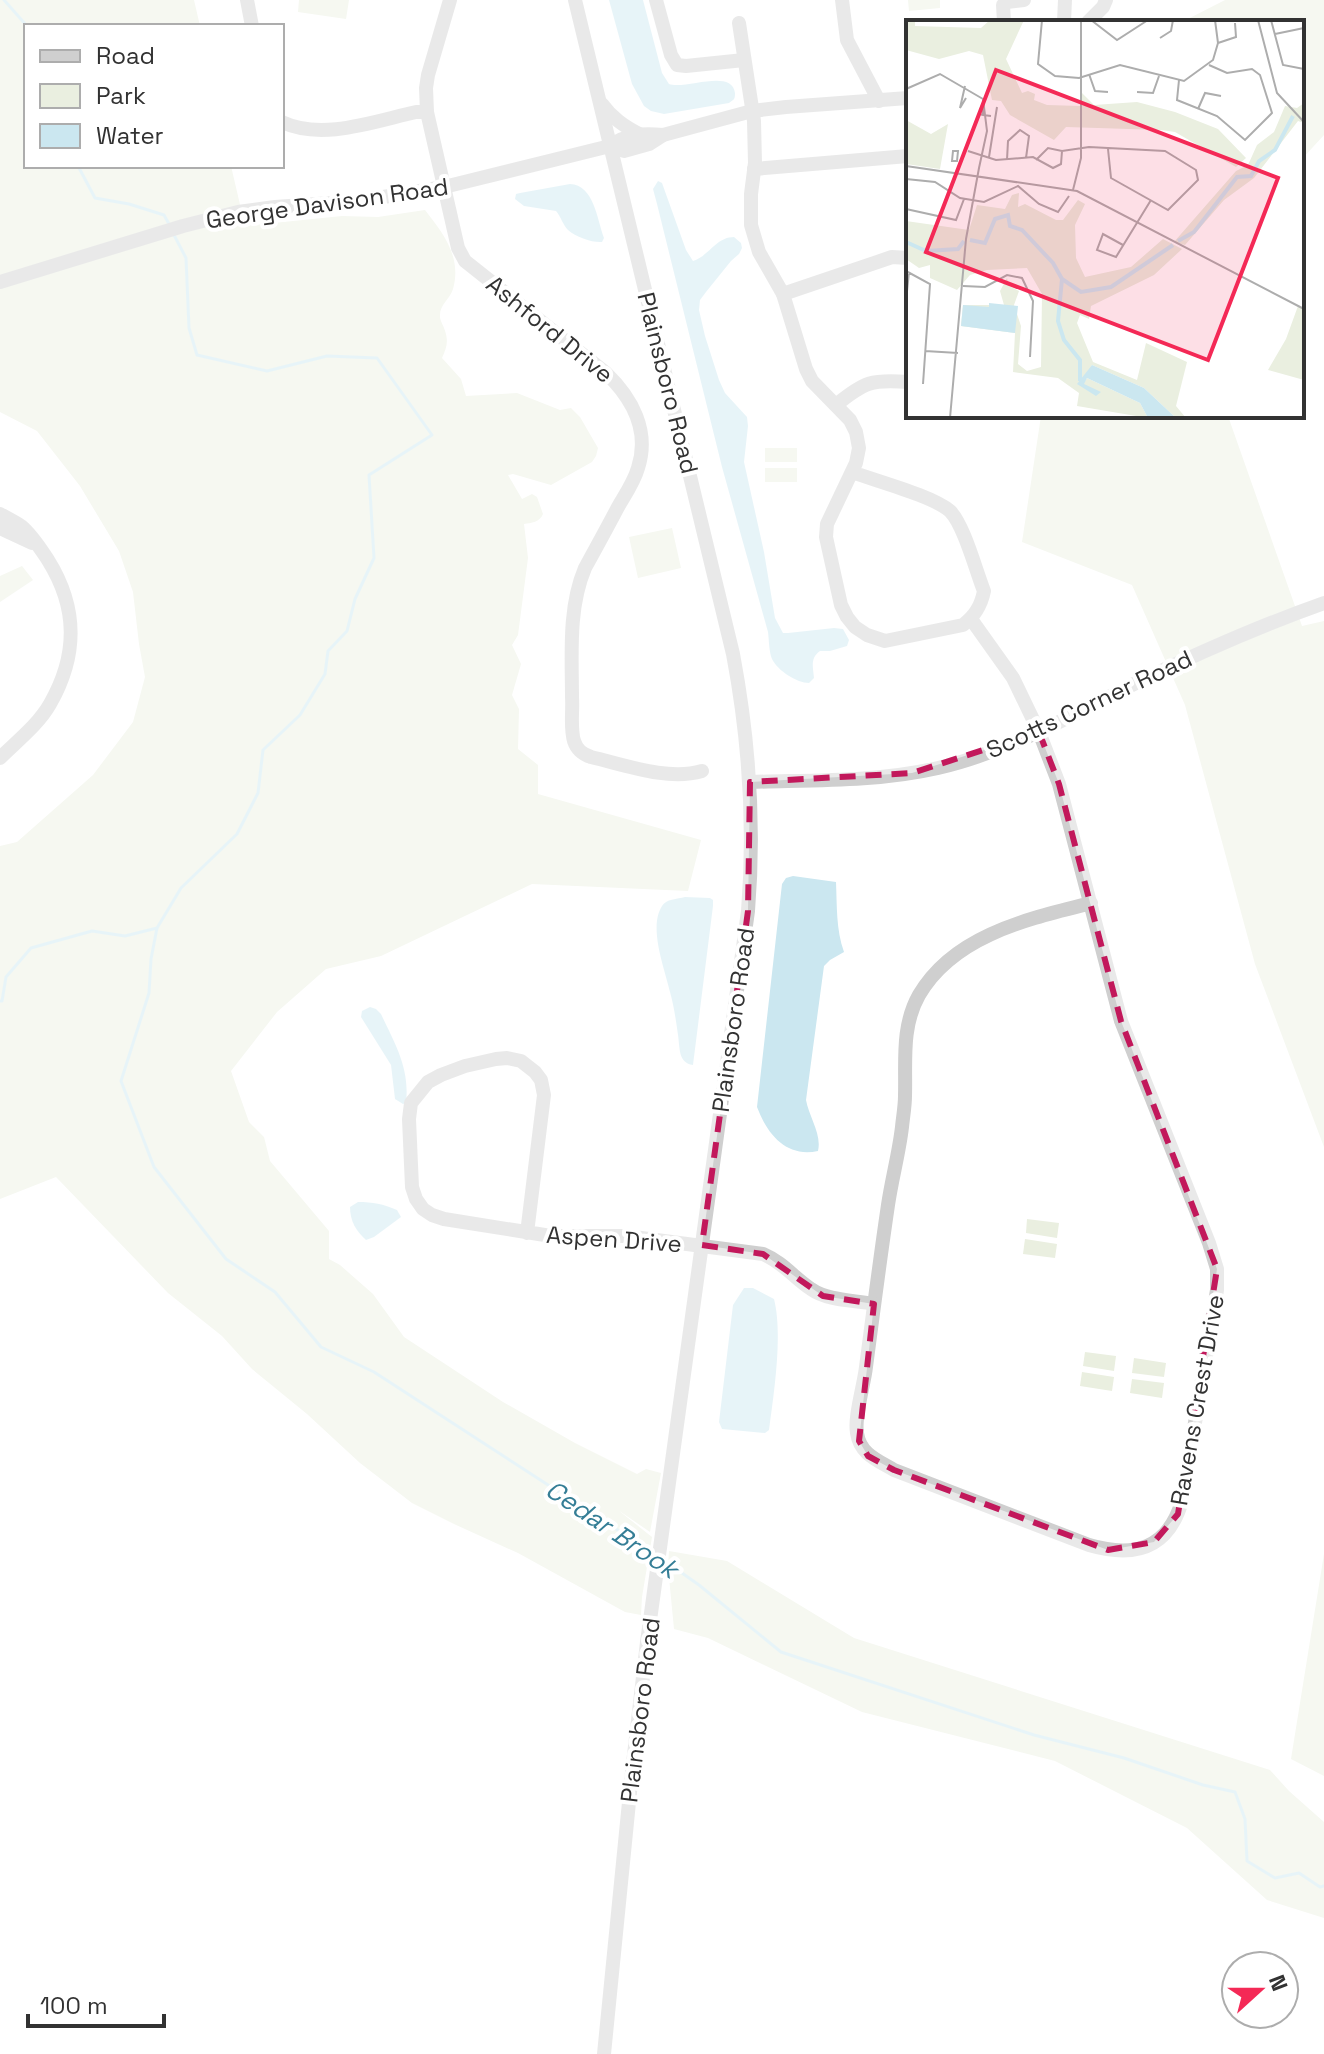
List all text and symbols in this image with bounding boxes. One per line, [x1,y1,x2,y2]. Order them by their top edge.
inset map [906,20,1304,418]
legend [24,24,284,168]
text: Road [96,40,155,71]
text: Park [96,80,146,111]
text: Water [96,120,164,151]
street label: George Davison Road [204,171,450,235]
street label: Ashford Drive [480,268,620,390]
street label: Plainsboro Road [630,289,706,477]
street label: Scotts Corner Road [981,643,1197,765]
street label: Plainsboro Road [705,926,761,1114]
street label: Aspen Drive [545,1219,683,1259]
street label: Ravens Crest Drive [1163,1292,1231,1508]
water label: Cedar Brook [539,1472,687,1588]
street label: Plainsboro Road [613,1616,667,1804]
north arrow [1220,1950,1300,2030]
text: N [1263,1971,1294,1995]
scale bar [28,1978,164,2028]
text: 100 m [40,1990,108,2021]

